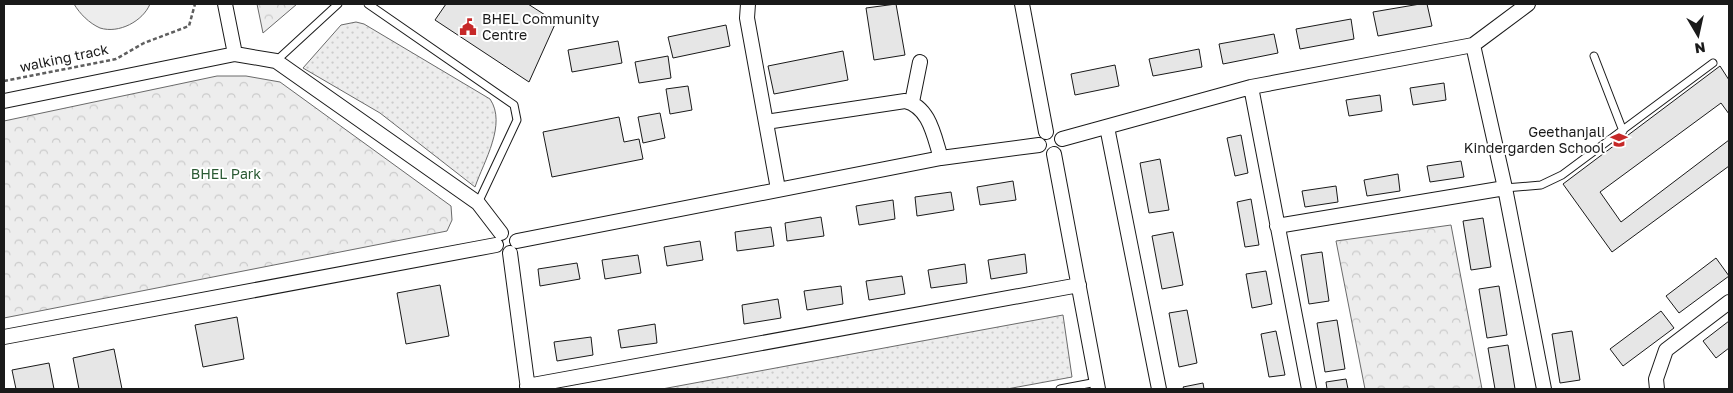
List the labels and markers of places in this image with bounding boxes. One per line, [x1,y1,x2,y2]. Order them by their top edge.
place label: BHEL Community Centre [482,10,599,43]
public building icon: BHEL Community Centre [458,17,478,37]
place label: Geethanjali Kindergarden School [1464,123,1605,156]
school or university icon: Geethanjali Kindergarden School [1609,130,1629,150]

